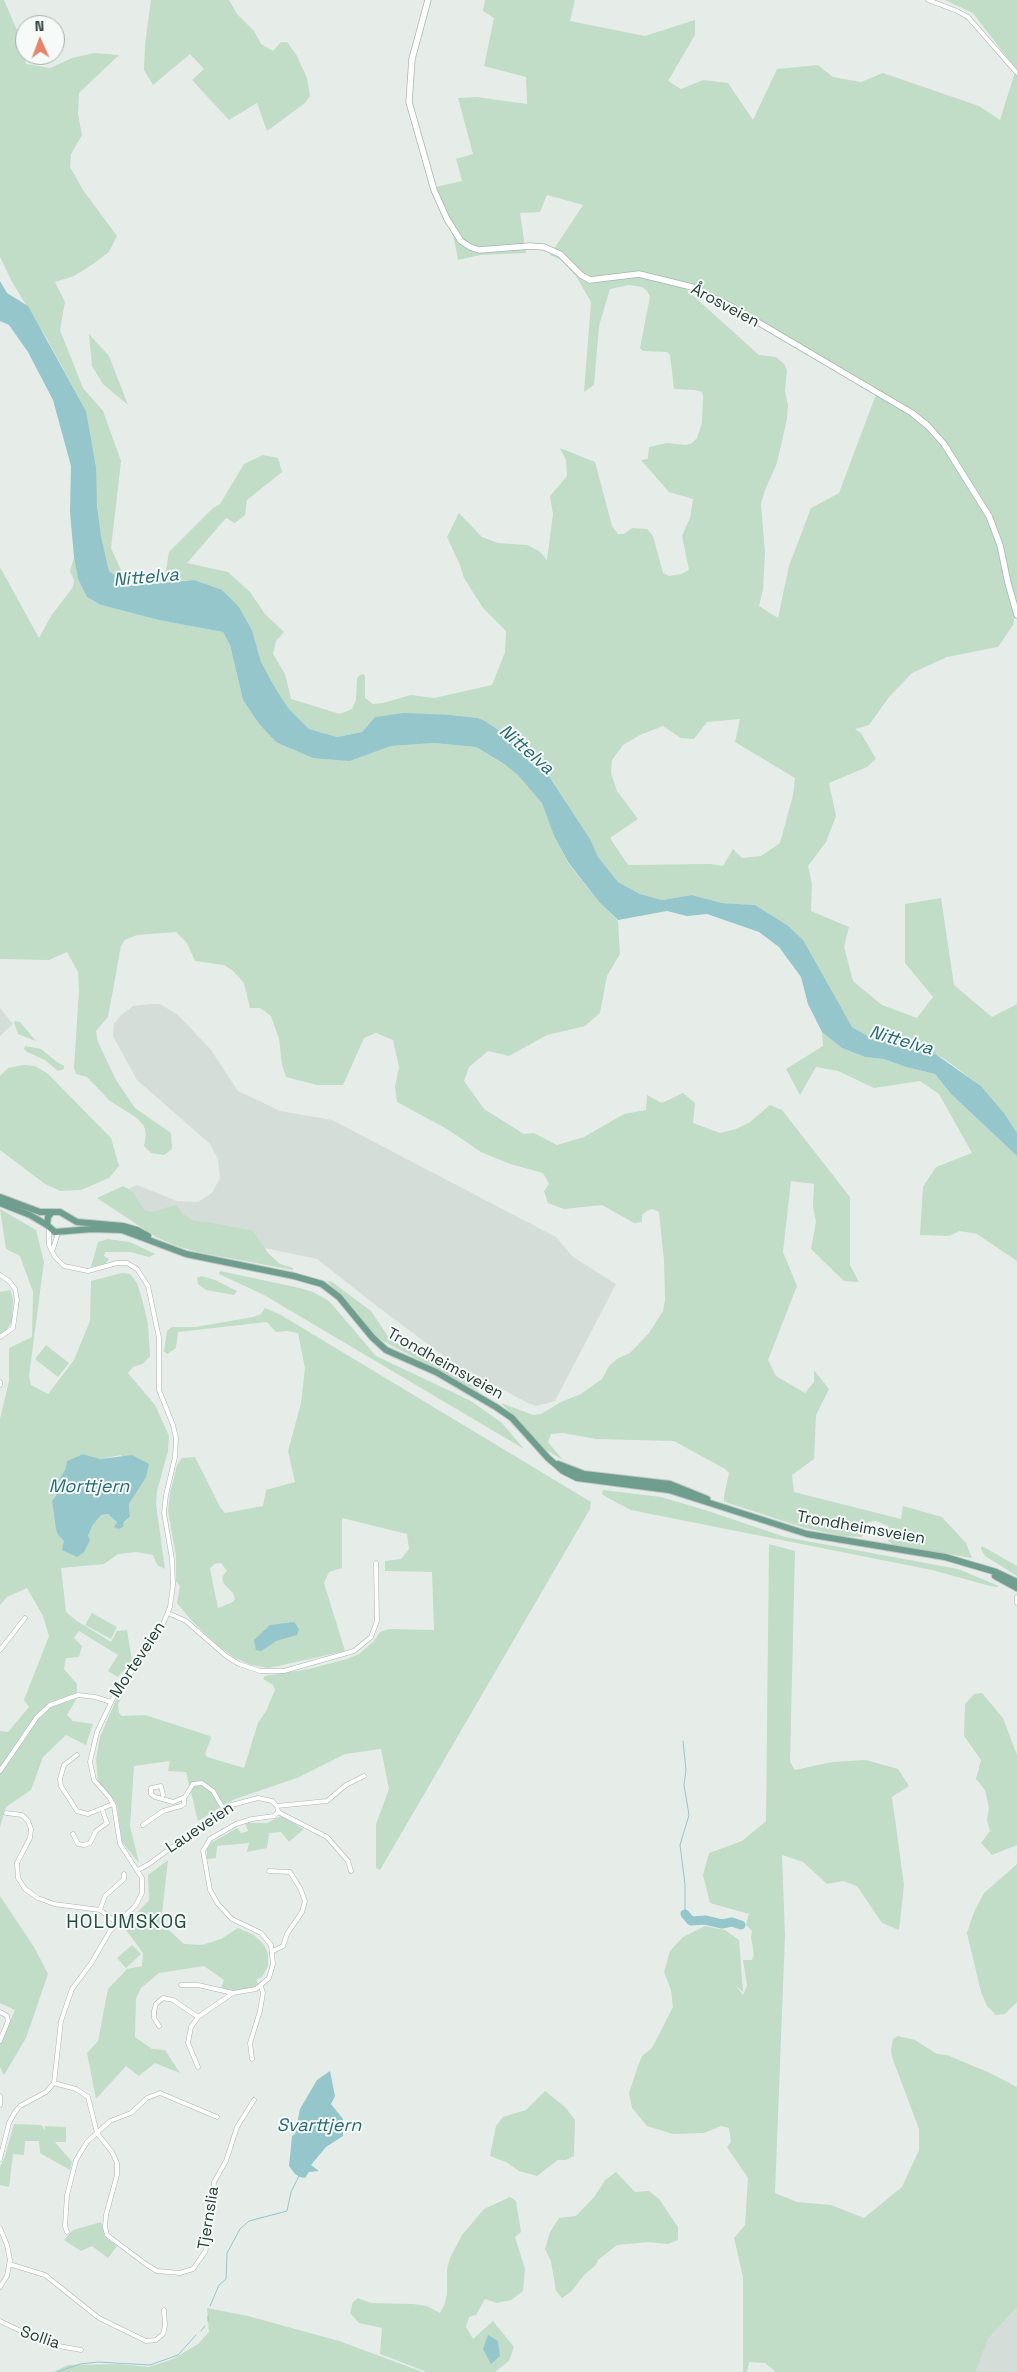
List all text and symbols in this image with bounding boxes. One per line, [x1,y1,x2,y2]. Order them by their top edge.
north arrow [15,15,65,65]
text: N [34,17,45,35]
street label: Årosveien [687,280,763,332]
water label: Nittelva [113,564,179,592]
water label: Nittelva [494,720,558,780]
water label: Nittelva [867,1022,935,1060]
street label: Trondheimsveien [383,1324,507,1404]
water label: Morttjern [49,1476,129,1498]
street label: Trondheimsveien [795,1507,927,1549]
street label: Morteveien [106,1618,170,1702]
street label: Laueveien [162,1798,238,1858]
district label: HOLUMSKOG [65,1912,189,1934]
water label: Svarttjern [277,2115,361,2137]
street label: Tjernslia [195,2185,223,2251]
street label: Sollia [18,2322,62,2354]

